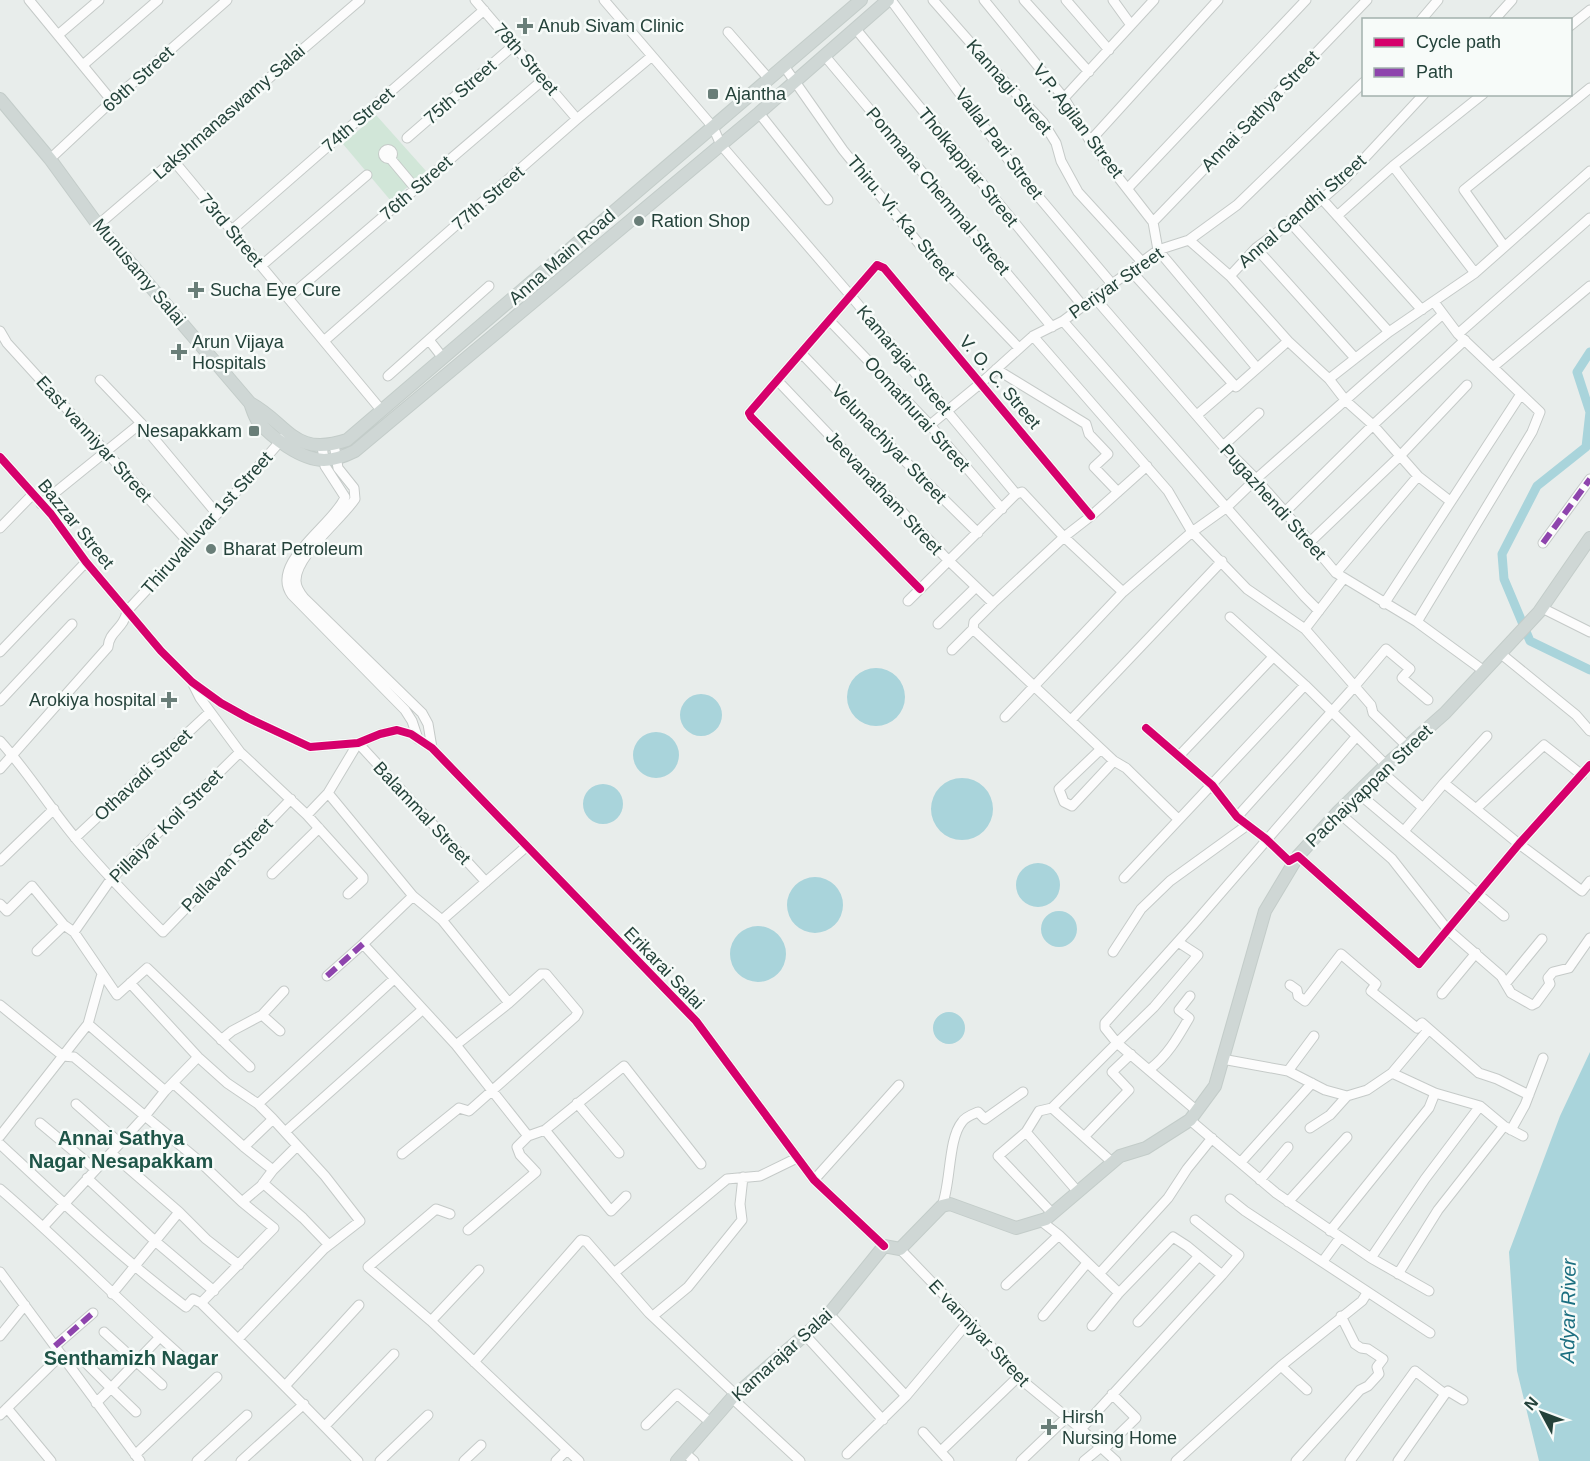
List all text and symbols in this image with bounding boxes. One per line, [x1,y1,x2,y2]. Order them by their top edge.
place label: Anub Sivam Clinic [538,16,684,36]
marker: Anub Sivam Clinic [516,17,534,35]
legend [1362,18,1572,96]
street label: 78th Street [490,19,562,99]
text: Cycle path [1416,32,1501,52]
street label: Kannagi Street [962,35,1056,139]
street label: Lakshmanaswamy Salai [149,41,309,183]
street label: 69th Street [99,42,177,116]
street label: Annai Sathya Street [1197,46,1323,176]
street label: 75th Street [420,56,500,128]
street label: V.P. Agilan Street [1029,60,1127,182]
text: Path [1416,62,1453,82]
street label: 74th Street [318,84,398,156]
place label: Ajantha [725,84,787,104]
street label: Vallal Pari Street [951,85,1047,203]
marker: Ajantha [706,87,720,101]
street label: Ponmana Chemmal Street [862,103,1014,279]
street label: Tholkappiar Street [914,104,1022,230]
street label: Annal Gandhi Street [1234,150,1370,272]
street label: 76th Street [376,152,456,224]
street label: Thiru. Vi. Ka. Street [843,152,959,284]
street label: 77th Street [448,162,528,234]
street label: 73rd Street [195,189,267,271]
street label: Anna Main Road [505,205,619,309]
place label: Ration Shop [651,211,750,231]
marker: Ration Shop [632,214,646,228]
street label: Munusamy Salai [89,215,189,329]
street label: Periyar Street [1065,243,1167,323]
place label: Sucha Eye Cure [210,280,341,300]
marker: Sucha Eye Cure [187,281,205,299]
street label: Kamarajar Street [853,301,955,419]
street label: V. O. C. Street [955,331,1045,433]
place label: Arun Vijaya Hospitals [192,332,285,373]
marker: Arun Vijaya Hospitals [170,343,188,361]
street label: Oomathurai Street [860,353,974,475]
street label: East vanniyar Street [32,372,156,506]
street label: Velunachiyar Street [828,381,950,507]
place label: Nesapakkam [137,421,242,441]
marker: Nesapakkam [247,424,261,438]
street label: Jeevanatham Street [822,427,946,559]
street label: Pugazhendi Street [1216,440,1330,564]
street label: Thiruvalluvar 1st Street [138,448,276,598]
street label: Bazzar Street [34,475,118,573]
place label: Bharat Petroleum [223,539,363,559]
marker: Bharat Petroleum [204,542,218,556]
place label: Arokiya hospital [29,690,156,710]
marker: Arokiya hospital [160,691,178,709]
street label: Pachaiyappan Street [1302,721,1436,851]
street label: Othavadi Street [90,725,196,825]
street label: Balammal Street [369,758,475,868]
street label: Pillaiyar Koil Street [106,766,226,886]
street label: Pallavan Street [177,814,277,916]
street label: Erikarai Salai [620,923,708,1013]
district label: Annai Sathya Nagar Nesapakkam [29,1127,213,1172]
water label: Adyar River [1556,1257,1580,1364]
street label: E vanniyar Street [925,1276,1033,1390]
street label: Kamarajar Salai [728,1305,836,1405]
district label: Senthamizh Nagar [44,1347,218,1369]
north arrow [1512,1383,1572,1443]
text: N [1521,1394,1541,1413]
place label: Hirsh Nursing Home [1062,1407,1177,1448]
marker: Hirsh Nursing Home [1040,1418,1058,1436]

